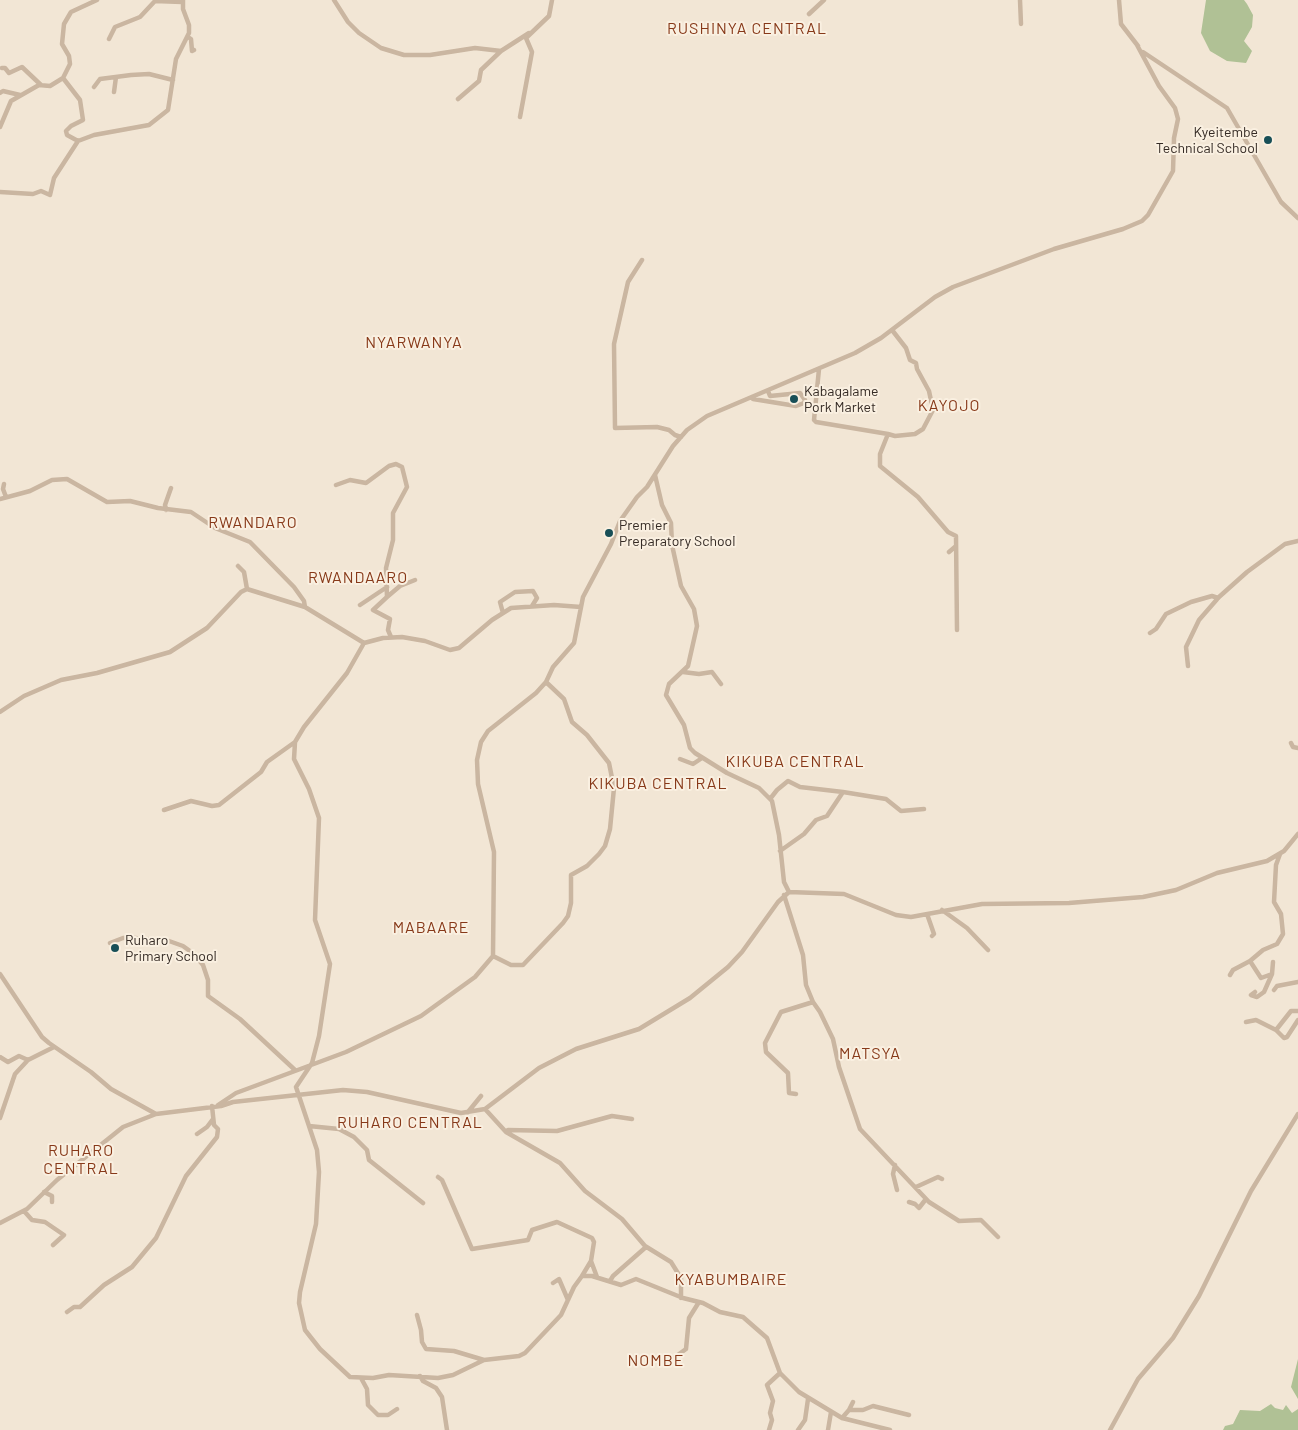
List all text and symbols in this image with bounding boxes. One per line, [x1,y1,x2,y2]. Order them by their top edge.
district label: RUSHINYA CENTRAL [665,19,829,39]
place label: Kyeitembe Technical School [1156,124,1258,156]
marker: Kyeitembe Technical School [1262,134,1274,146]
district label: NYARWANYA [364,333,464,353]
place label: Kabagalame Pork Market [804,383,878,416]
marker: Kabagalame Pork Market [788,393,800,405]
district label: KAYOJO [917,396,981,416]
district label: RWANDARO [207,513,299,533]
place label: Premier Preparatory School [619,517,735,550]
marker: Premier Preparatory School [603,527,615,539]
district label: RWANDAARO [307,568,409,588]
district label: KIKUBA CENTRAL [724,752,866,772]
district label: KIKUBA CENTRAL [587,774,729,794]
district label: MABAARE [392,918,470,938]
place label: Ruharo Primary School [125,932,217,964]
marker: Ruharo Primary School [109,942,121,954]
district label: MATSYA [838,1044,902,1064]
district label: RUHARO CENTRAL [335,1113,485,1133]
district label: RUHARO CENTRAL [42,1141,120,1179]
district label: KYABUMBAIRE [673,1270,789,1290]
district label: NOMBE [627,1351,685,1371]

